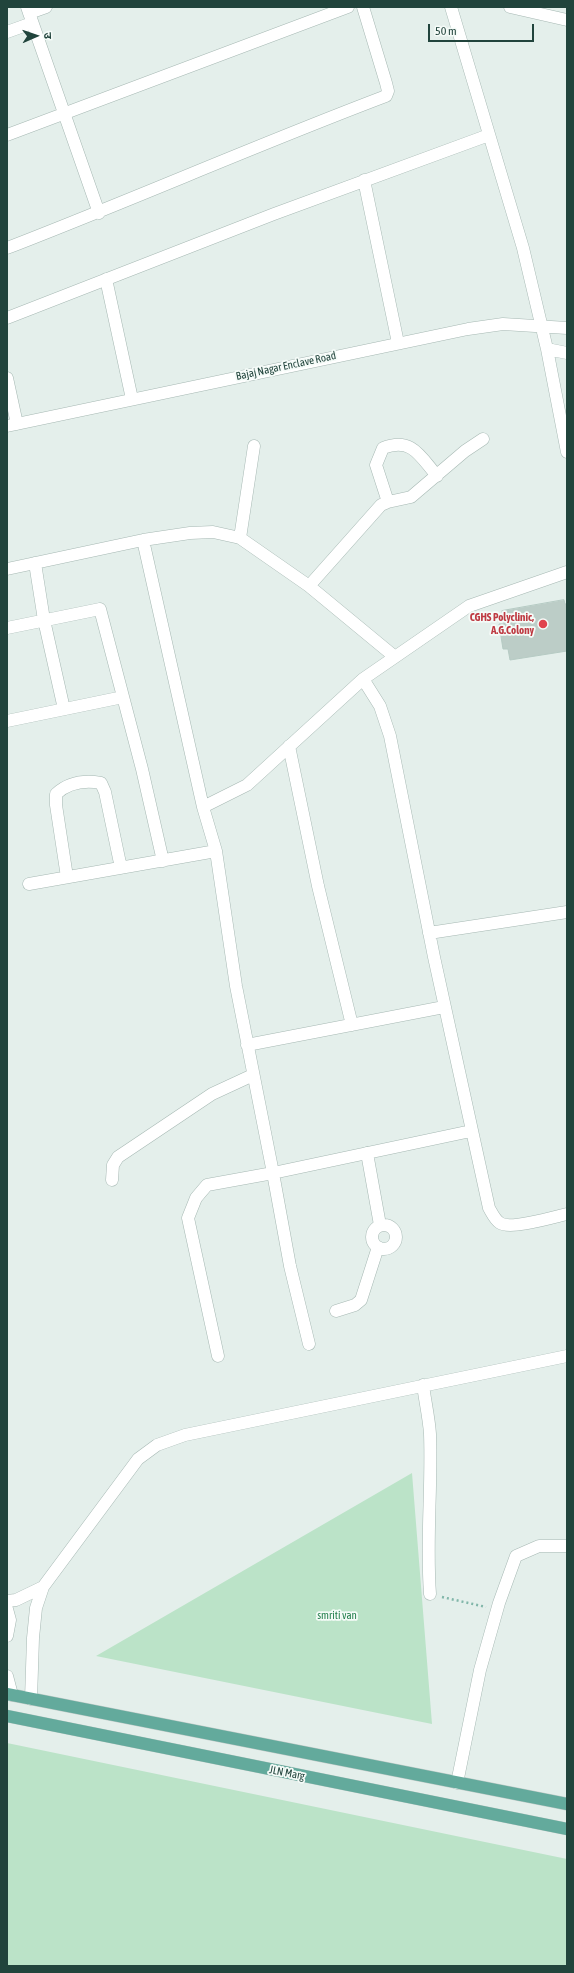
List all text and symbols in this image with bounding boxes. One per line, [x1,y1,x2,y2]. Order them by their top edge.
north arrow [16,16,56,56]
scale bar [430,16,536,42]
text: 50 m [435,24,457,38]
text: उ [42,32,54,39]
street label: Bajaj Nagar Enclave Road [235,349,337,383]
place label: CGHS Polyclinic, A.G.Colony [470,611,534,637]
marker: CGHS Polyclinic, A.G.Colony [537,618,549,630]
park label: smriti van [317,1609,357,1623]
street label: JLN Marg [268,1763,306,1783]

